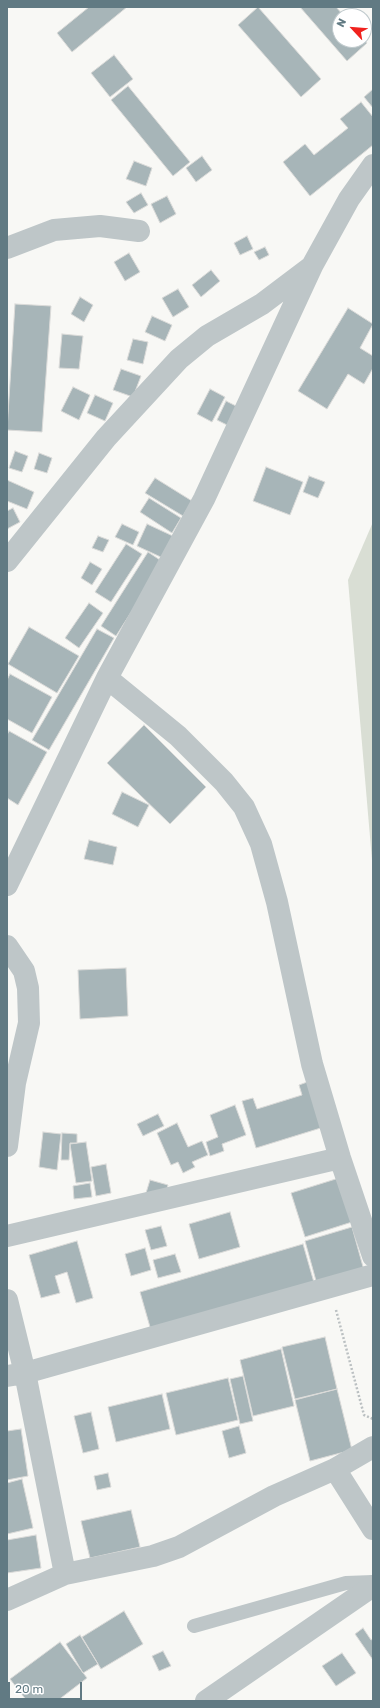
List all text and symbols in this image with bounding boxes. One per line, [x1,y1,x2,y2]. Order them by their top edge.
north arrow [332,8,372,48]
text: N [334,17,349,29]
scale bar [10,1674,84,1700]
text: 20 m [15,1682,43,1696]

